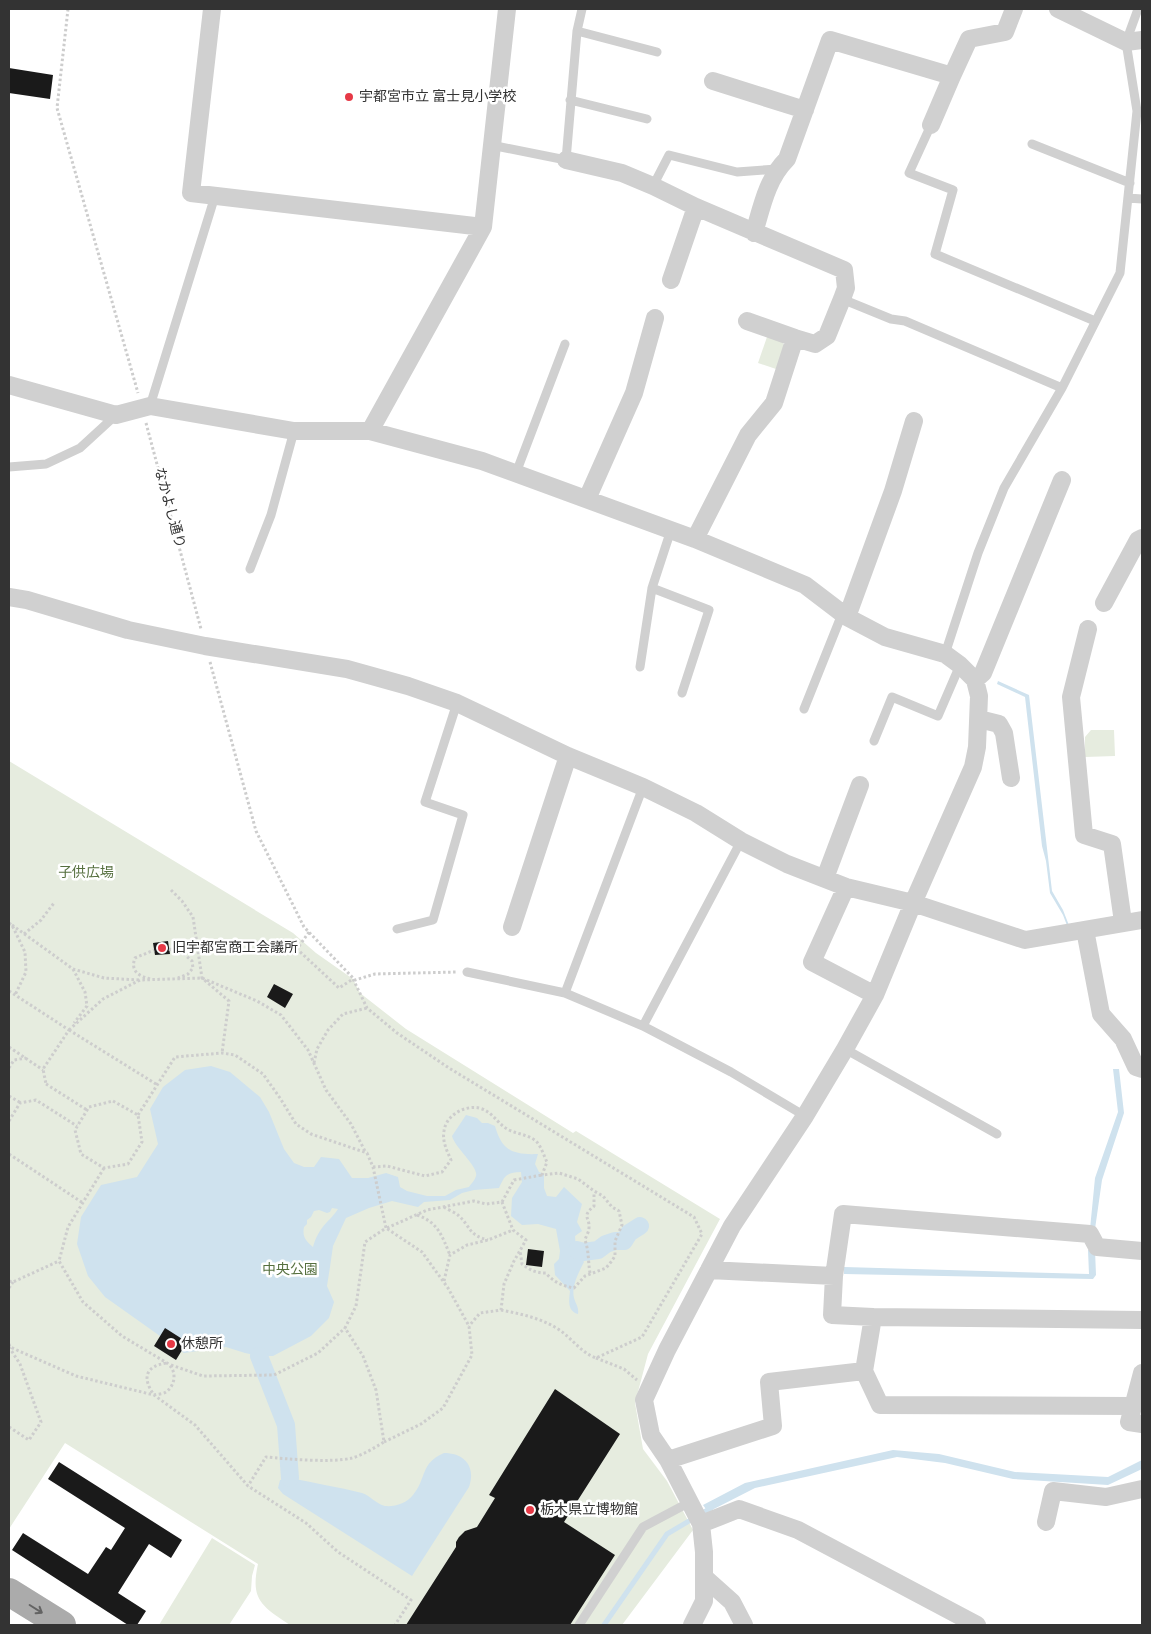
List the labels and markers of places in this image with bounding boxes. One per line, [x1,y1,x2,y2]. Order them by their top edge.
place label: 宇都宮市立 富士見小学校 [359,89,516,106]
marker: 宇都宮市立 富士見小学校 [343,91,355,103]
place label: 旧宇都宮商工会議所 [172,940,298,957]
marker: 旧宇都宮商工会議所 [156,942,168,954]
place label: 休憩所 [181,1335,223,1353]
marker: 休憩所 [165,1338,177,1350]
place label: 栃木県立博物館 [540,1501,638,1519]
marker: 栃木県立博物館 [524,1504,536,1516]

